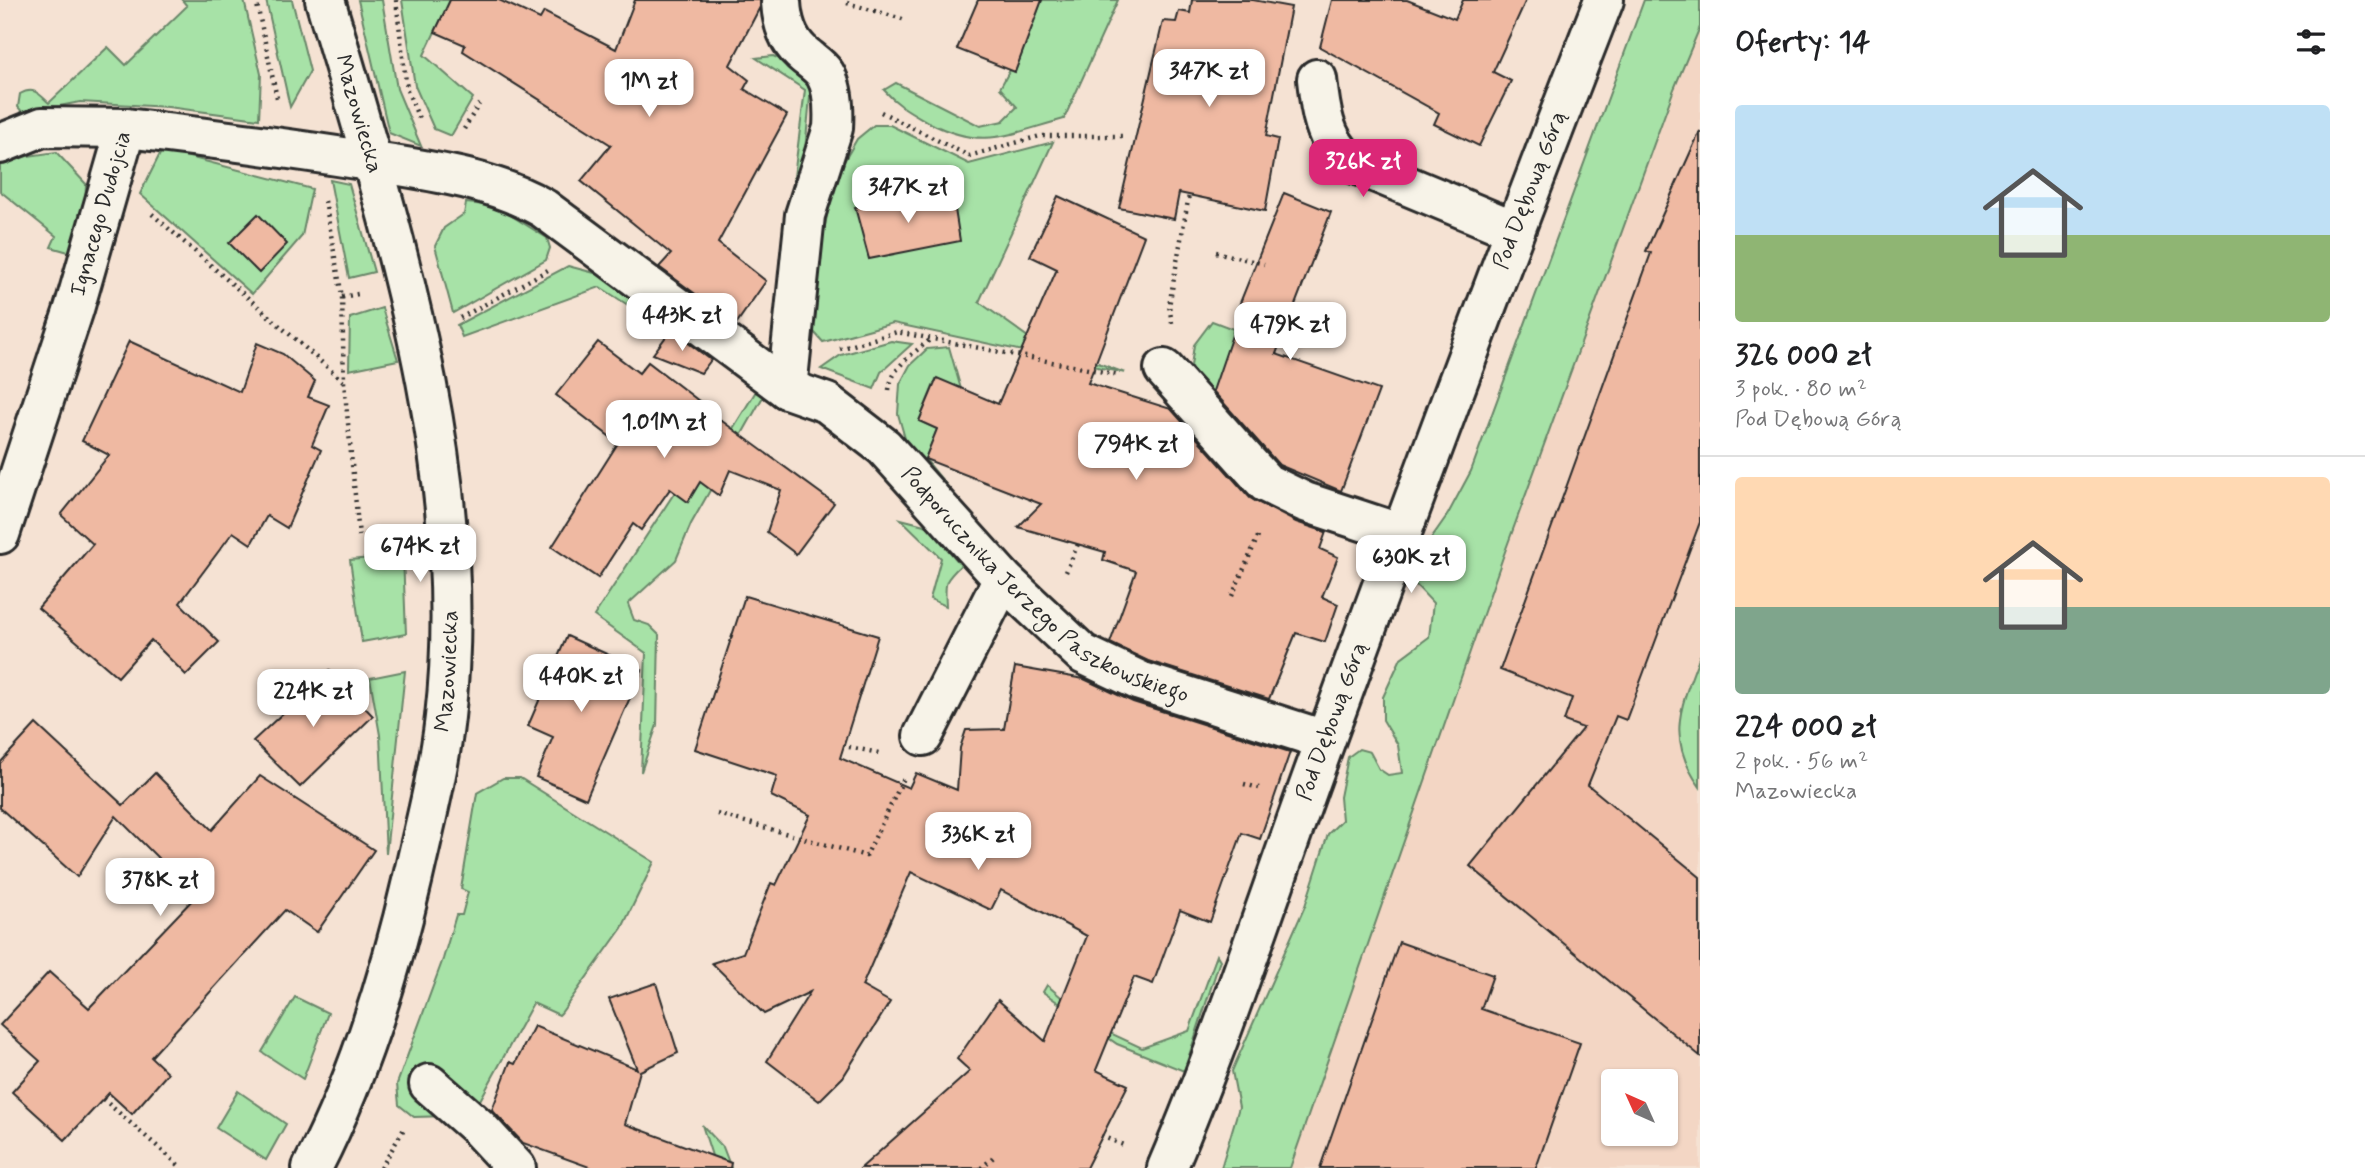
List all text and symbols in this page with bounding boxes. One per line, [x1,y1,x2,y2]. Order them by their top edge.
text: Oferty: 14 [1735,23,1870,62]
icon: filters [2292,23,2330,61]
pin: 347K zł [1144,50,1274,109]
street label: Mazowiecka [327,51,389,177]
text: 347K zł [1169,57,1249,87]
pin: 1M zł [600,60,698,119]
text: 1M zł [621,67,677,97]
street label: Pod Dębową Górą [1487,107,1574,274]
street label: Ignacego Dudojcia [63,128,139,300]
pin: 326K zł [1298,140,1428,199]
text: 326K zł [1325,147,1401,177]
icon: home [1970,150,2096,276]
pin: 347K zł [843,166,973,225]
text: 347K zł [868,173,948,203]
pin: 443K zł [617,294,747,353]
text: 443K zł [642,301,722,331]
pin: 479K zł [1225,302,1355,362]
text: 479K zł [1250,310,1330,340]
text: 326 000 zł [1735,336,1872,375]
text: 3 pok. · 80 m² [1735,375,1867,405]
pin: 1.01M zł [592,400,736,460]
text: Pod Dębową Górą [1735,405,1902,435]
text: 1.01M zł [622,408,706,438]
pin: 794K zł [1071,422,1201,482]
text: 794K zł [1094,430,1178,460]
street label: Podporucznika Jerzego Paszkowskiego [894,460,1192,711]
icon: home [1970,522,2096,648]
pin: 674K zł [355,524,485,584]
text: 674K zł [380,532,460,562]
pin: 630K zł [1346,536,1476,595]
text: 630K zł [1372,543,1450,573]
street label: Mazowiecka [428,610,466,734]
street label: Pod Dębową Górą [1290,638,1375,805]
pin: 440K zł [516,654,646,714]
text: 440K zł [539,662,623,692]
pin: 224K zł [248,670,378,729]
text: 224K zł [273,677,353,707]
text: 224 000 zł [1735,708,1876,747]
text: 2 pok. · 56 m² [1735,747,1868,777]
text: Mazowiecka [1735,777,1857,807]
pin: 336K zł [913,812,1043,872]
text: 336K zł [941,820,1015,850]
pin: 378K zł [95,858,225,918]
text: 378K zł [121,866,199,896]
north arrow [1601,1069,1678,1146]
map controls [1601,1069,1678,1146]

